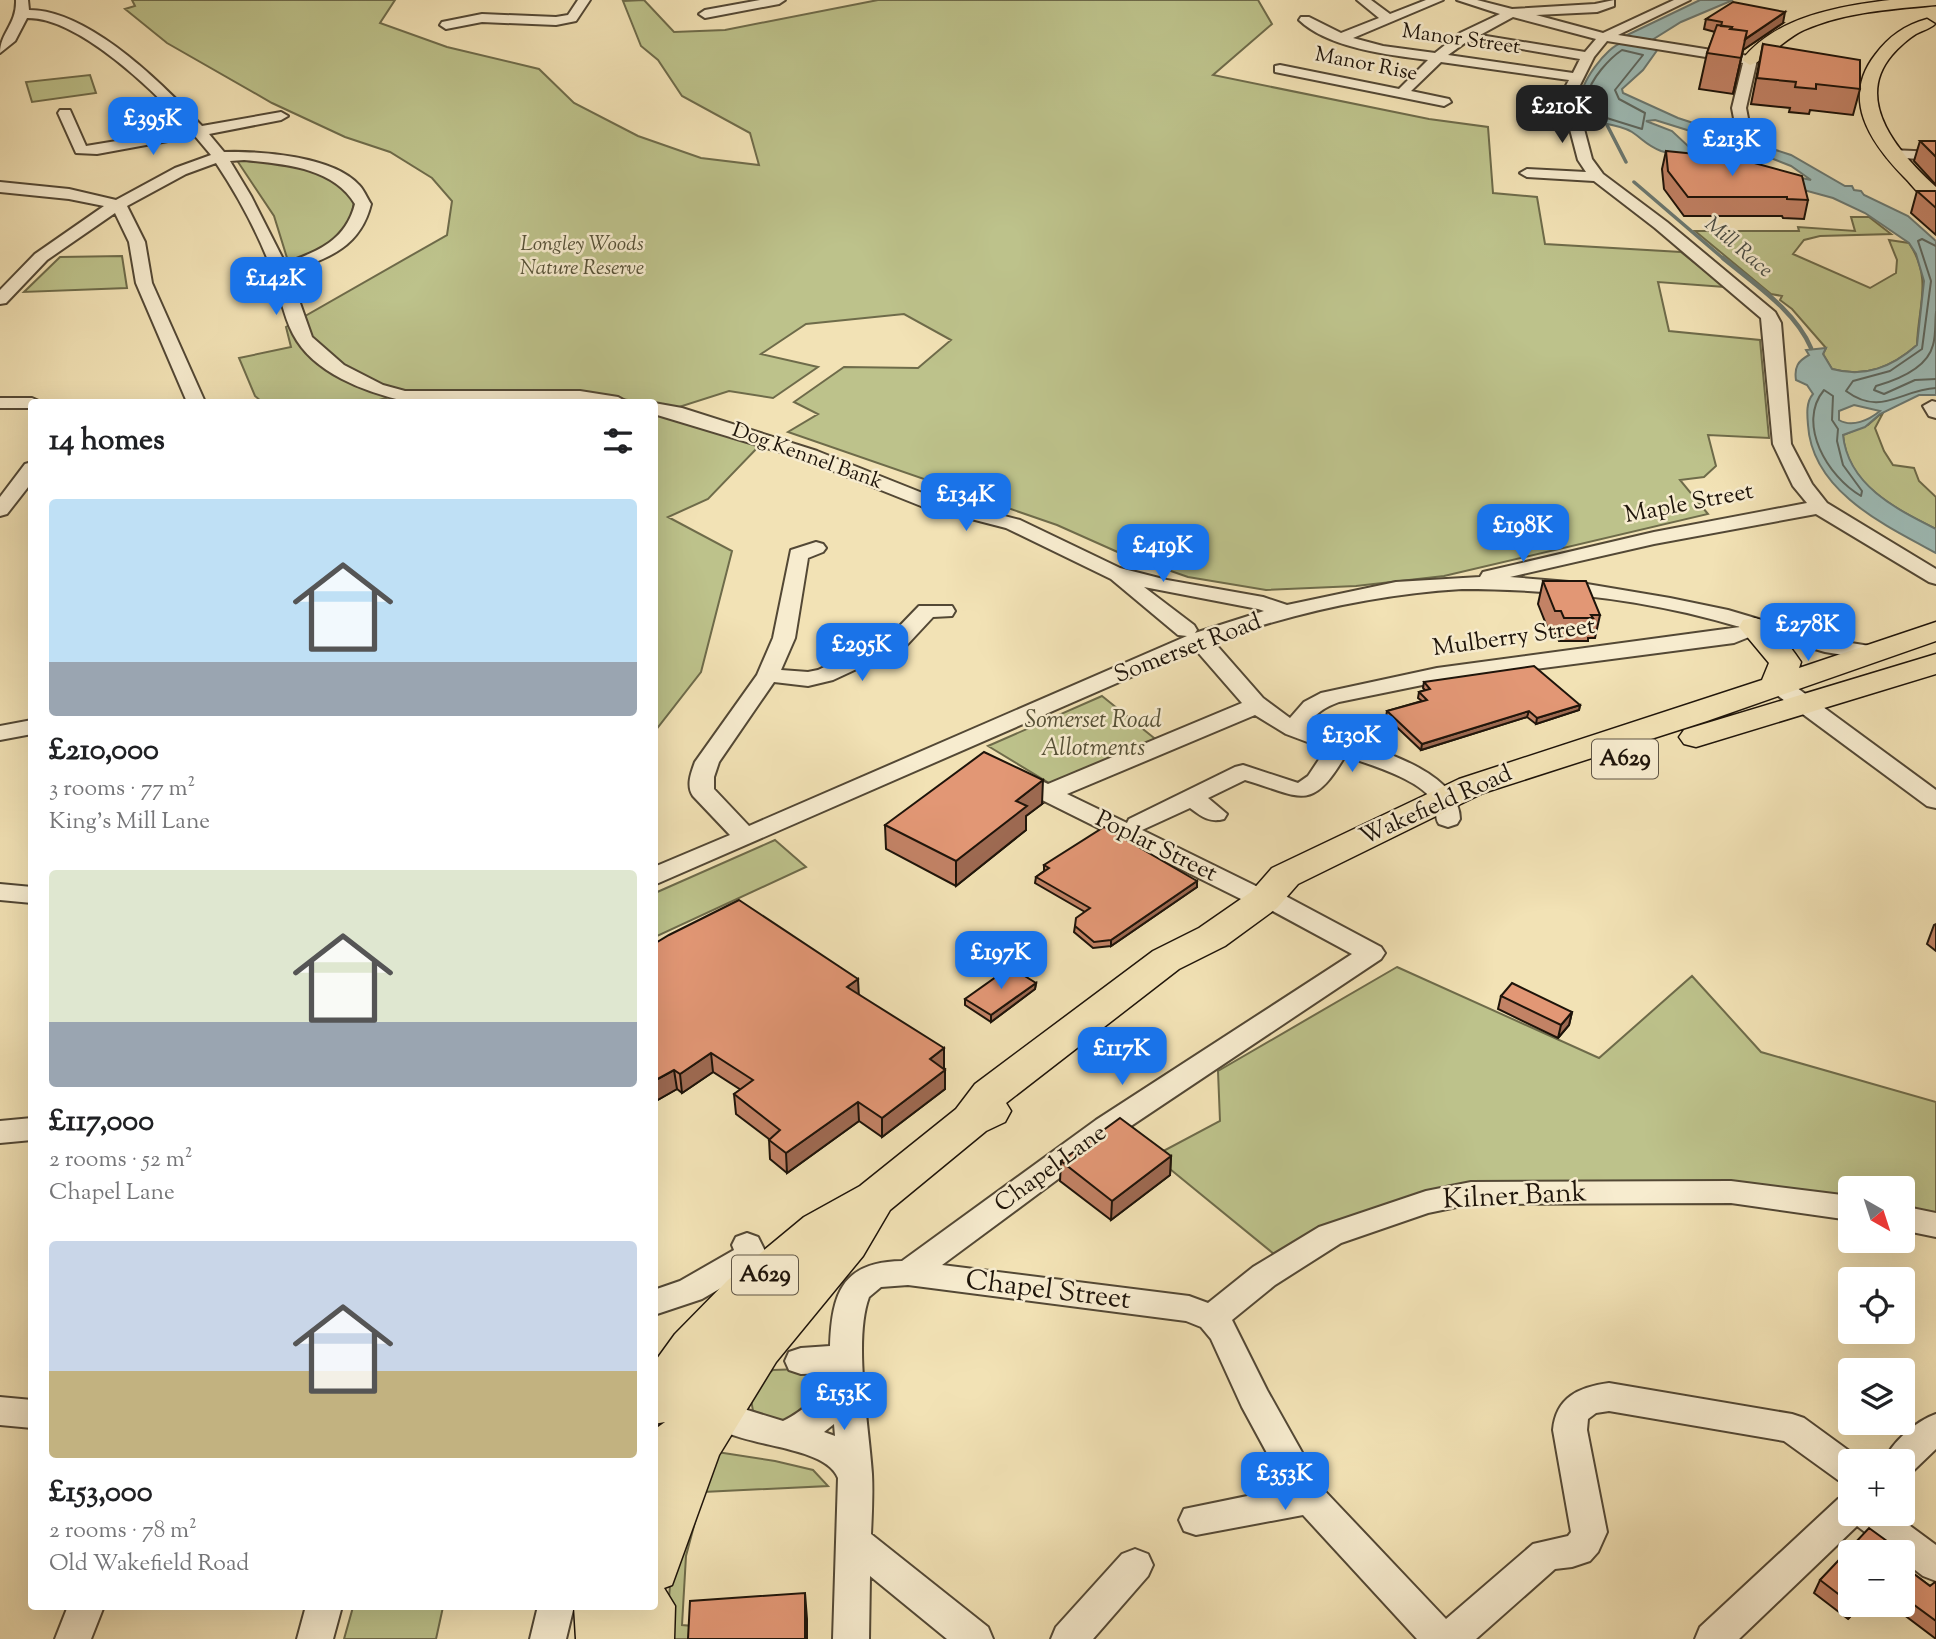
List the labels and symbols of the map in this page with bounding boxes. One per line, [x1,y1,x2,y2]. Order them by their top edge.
street label: Manor Street [1400,17,1522,63]
street label: Manor Rise [1312,40,1420,90]
pin: £210K [1513,86,1611,145]
pin: £395K [104,97,202,157]
pin: £213K [1683,118,1781,178]
water label: Mill Race [1697,211,1779,285]
park label: Longley Woods Nature Reserve [520,230,644,284]
pin: £142K [227,258,325,317]
street label: Dog Kennel Bank [727,416,887,498]
pin: £134K [917,474,1015,533]
street label: Maple Street [1622,475,1756,533]
pin: £198K [1474,504,1572,564]
pin: £419K [1114,524,1212,584]
pin: £278K [1759,604,1857,663]
street label: Somerset Road [1110,605,1267,693]
street label: Mulberry Street [1431,610,1597,666]
pin: £295K [813,624,911,683]
park label: Somerset Road Allotments [1024,704,1162,766]
pin: £130K [1303,714,1401,774]
road number: A629 [1592,740,1658,778]
street label: Wakefield Road [1355,757,1518,855]
street label: Poplar Street [1089,803,1223,891]
pin: £197K [952,932,1050,991]
pin: £117K [1073,1028,1171,1087]
street label: Chapel Lane [988,1117,1114,1221]
street label: Kilner Bank [1442,1173,1588,1221]
north arrow [1838,1176,1914,1253]
road number: A629 [732,1256,798,1294]
street label: Chapel Street [963,1261,1133,1321]
pin: £153K [795,1372,893,1432]
pin: £353K [1236,1452,1334,1512]

